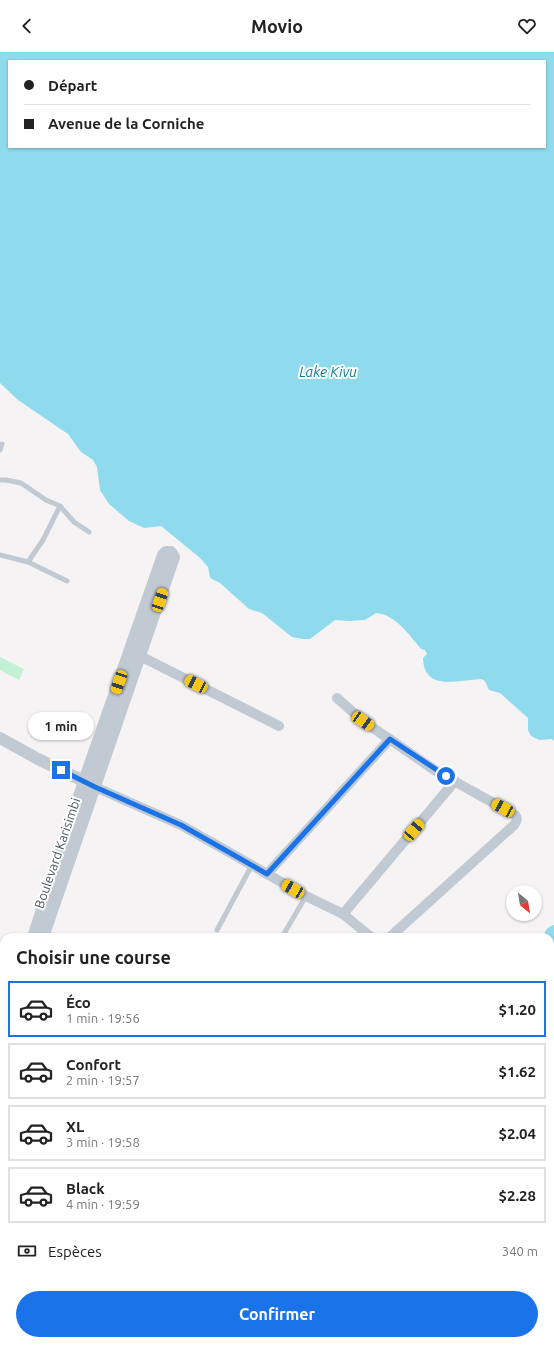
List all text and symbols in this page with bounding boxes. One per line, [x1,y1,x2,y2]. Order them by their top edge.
icon: back [16,15,38,37]
icon: heart [516,15,538,37]
text: Movio [251,16,303,36]
text: Départ [48,77,97,94]
text: Avenue de la Corniche [48,115,204,132]
water label: Lake Kivu [299,364,357,380]
car [150,587,170,613]
car [109,669,129,695]
car [183,673,209,695]
car [350,709,376,733]
callout: 1 min [28,712,94,740]
text: 1 min [45,719,77,733]
route end [52,761,70,779]
route start [437,767,455,785]
street label: Boulevard Karisimbi [32,796,82,910]
car [490,797,516,819]
car [402,817,426,843]
car [280,878,306,900]
north arrow [506,885,542,921]
map controls [506,885,542,921]
text: Choisir une course [16,947,171,967]
icon: car [18,991,54,1027]
text: Éco [66,994,91,1011]
text: $1.20 [498,1001,536,1018]
text: 1 min · 19:56 [66,1011,140,1025]
icon: car [18,1053,54,1089]
text: Confort [66,1056,121,1073]
text: $1.62 [498,1063,536,1080]
text: 2 min · 19:57 [66,1073,140,1087]
icon: car [18,1115,54,1151]
text: XL [66,1118,84,1135]
text: $2.04 [498,1125,536,1142]
text: 3 min · 19:58 [66,1135,140,1149]
icon: car [18,1177,54,1213]
text: Black [66,1180,105,1197]
text: $2.28 [498,1187,536,1204]
text: 4 min · 19:59 [66,1197,140,1211]
icon: cash [16,1240,38,1262]
text: Espèces [48,1243,102,1260]
text: 340 m [502,1244,538,1258]
button: Confirmer [16,1291,538,1337]

